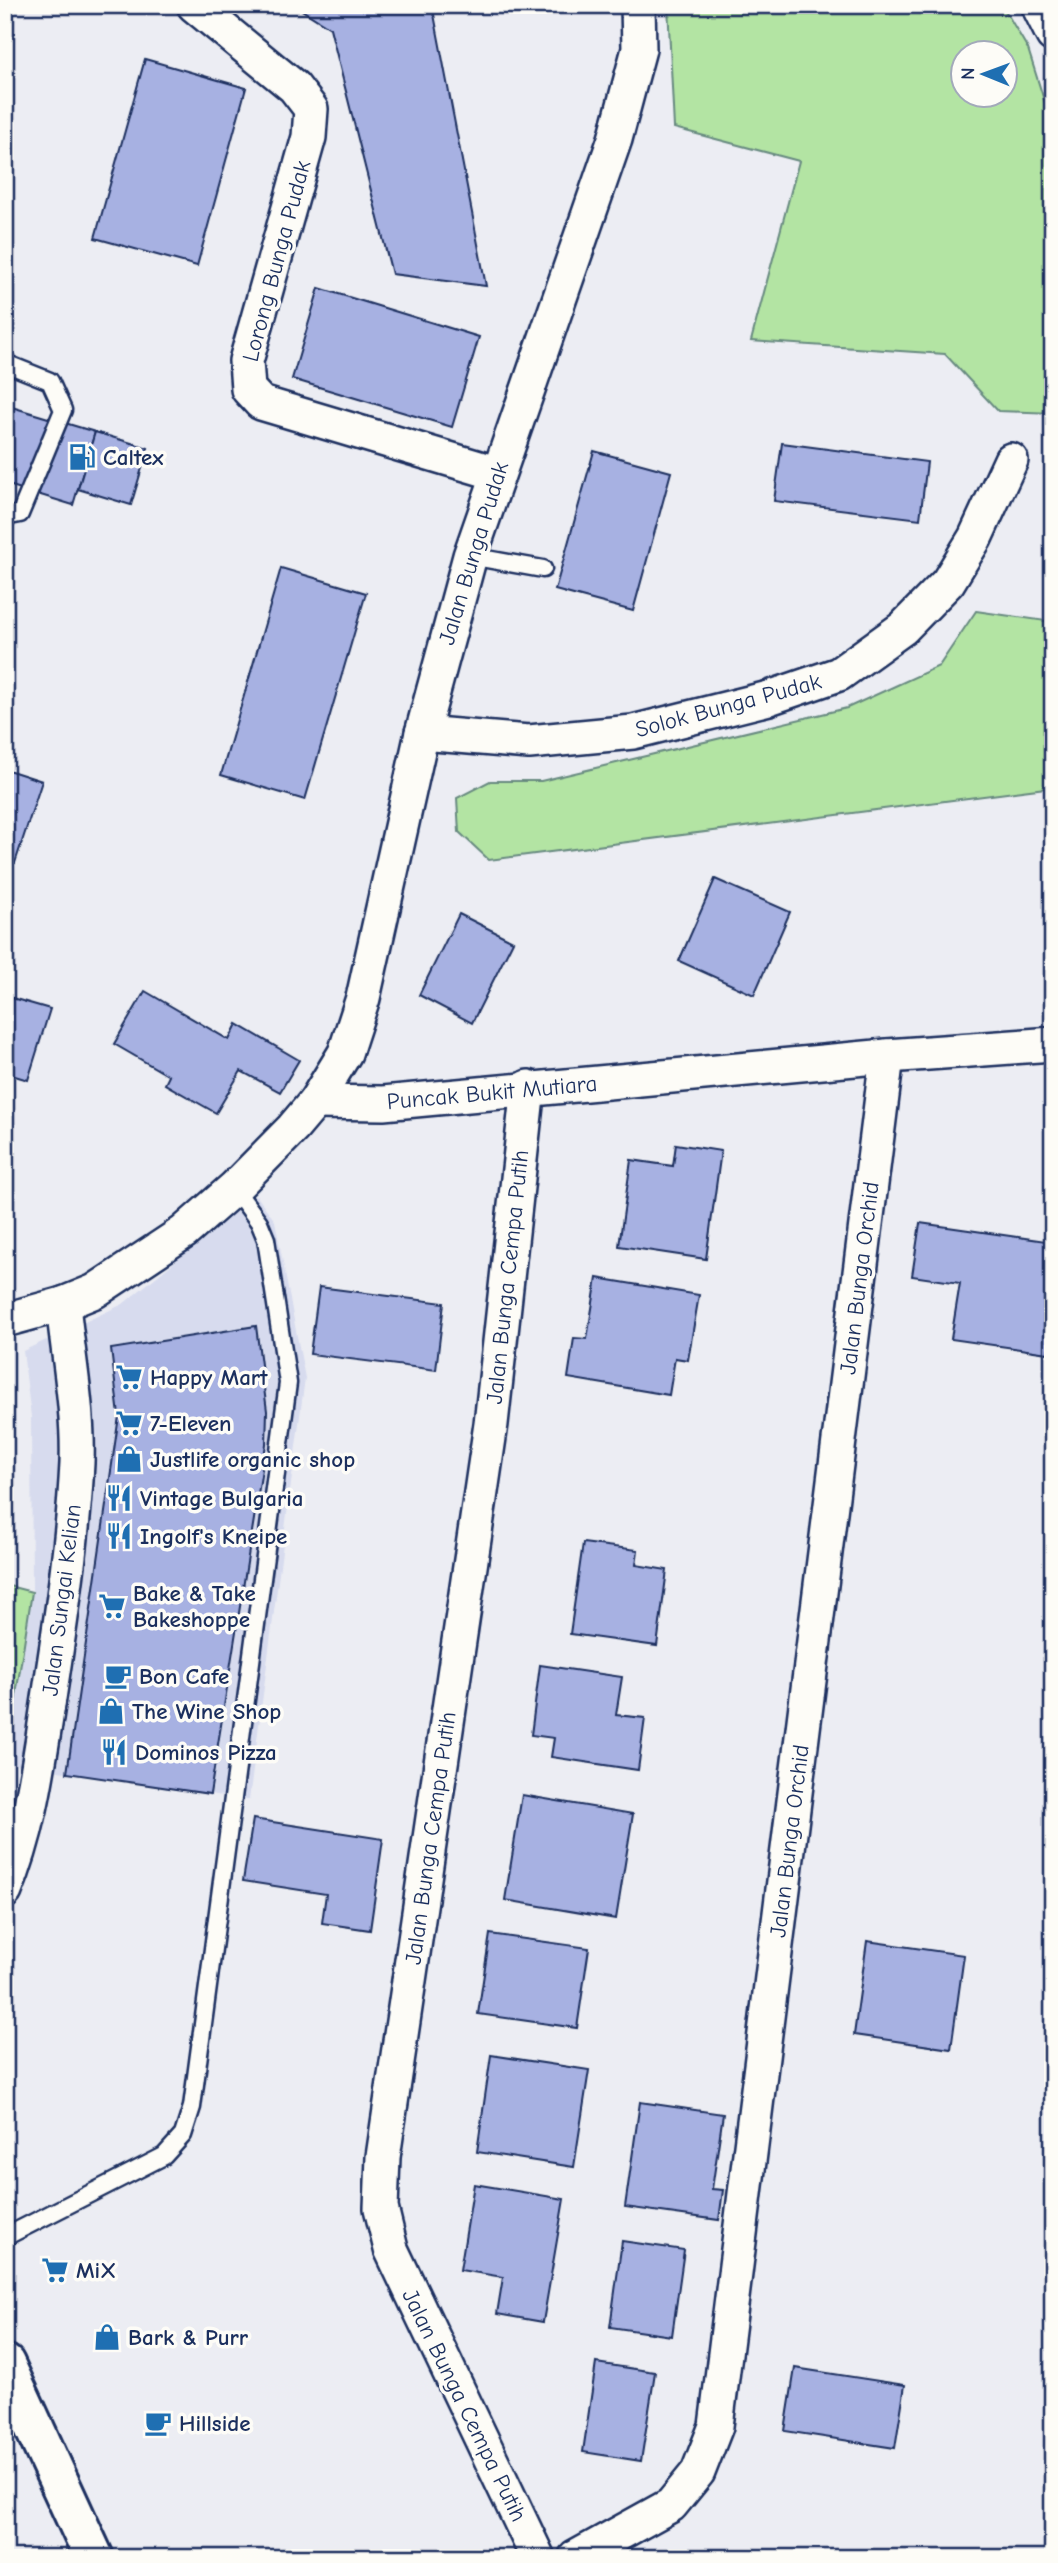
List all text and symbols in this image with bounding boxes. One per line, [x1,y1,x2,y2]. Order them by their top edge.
north arrow [950,38,1020,108]
text: N [957,67,979,80]
street label: Lorong Bunga Pudak [237,158,316,365]
fuel station icon: Caltex [67,442,97,472]
place label: Caltex [103,444,164,471]
street label: Jalan Bunga Pudak [433,458,514,648]
street label: Solok Bunga Pudak [632,668,824,743]
street label: Puncak Bukit Mutiara [386,1070,598,1115]
street label: Jalan Bunga Cempa Putih [481,1149,534,1405]
street label: Jalan Bunga Orchid [834,1180,885,1376]
supermarket icon: Happy Mart [114,1362,144,1392]
place label: Happy Mart [150,1364,268,1391]
supermarket icon: 7-Eleven [114,1408,144,1438]
place label: 7-Eleven [150,1410,231,1437]
shop icon: Justlife organic shop [114,1444,144,1474]
place label: Justlife organic shop [150,1446,355,1473]
restaurant icon: Vintage Bulgaria [104,1483,134,1513]
place label: Vintage Bulgaria [140,1485,303,1512]
street label: Jalan Sungai Kelian [36,1503,87,1698]
restaurant icon: Ingolf's Kneipe [104,1521,134,1551]
place label: Ingolf's Kneipe [140,1523,287,1550]
place label: Bake & Take Bakeshoppe [133,1580,256,1633]
supermarket icon: Bake & Take Bakeshoppe [97,1591,127,1621]
cafe icon: Bon Cafe [103,1661,133,1691]
place label: Bon Cafe [139,1663,229,1690]
shop icon: The Wine Shop [96,1696,126,1726]
place label: The Wine Shop [132,1698,281,1725]
street label: Jalan Bunga Cempa Putih [399,1710,462,1966]
restaurant icon: Dominos Pizza [99,1737,129,1767]
place label: Dominos Pizza [135,1739,277,1766]
street label: Jalan Bunga Orchid [764,1743,815,1939]
supermarket icon: MiX [40,2255,70,2285]
place label: MiX [76,2257,116,2284]
street label: Jalan Bunga Cempa Putih [396,2285,533,2526]
shop icon: Bark & Purr [92,2322,122,2352]
place label: Bark & Purr [128,2324,249,2351]
cafe icon: Hillside [143,2408,173,2438]
place label: Hillside [179,2410,251,2437]

